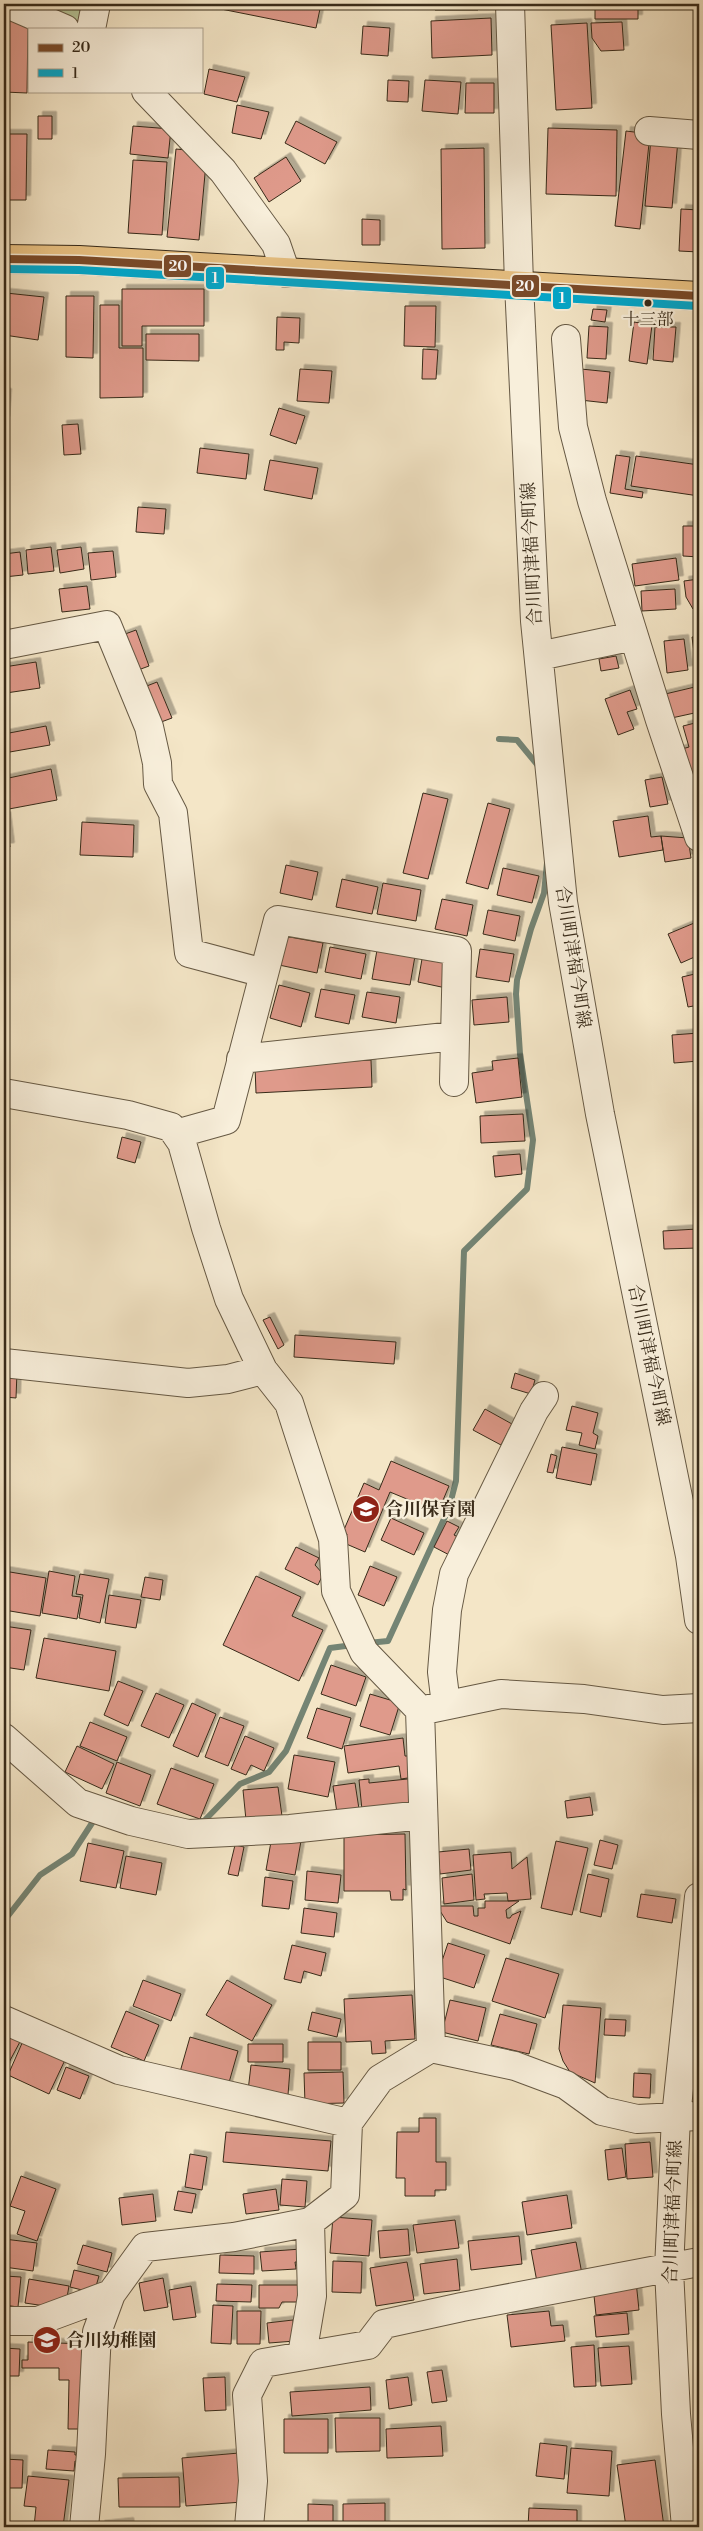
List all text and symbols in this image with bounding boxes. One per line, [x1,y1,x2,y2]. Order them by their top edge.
legend [28,28,202,92]
text: 20 [72,38,91,57]
text: 1 [72,64,79,83]
line badge: 20 [163,254,192,278]
text: 20 [169,258,187,276]
line badge: 1 [205,266,225,290]
text: 1 [212,270,219,288]
line badge: 20 [511,274,540,298]
text: 20 [516,278,534,296]
line badge: 1 [552,286,572,310]
text: 1 [559,290,566,308]
marker: 十三部 [643,298,653,308]
place label: 十三部 [623,309,674,331]
street label: 合川町津福今町線 [517,481,547,627]
street label: 合川町津福今町線 [550,884,596,1030]
street label: 合川町津福今町線 [623,1282,675,1428]
school or university icon: 合川保育園 [351,1494,381,1524]
place label: 合川保育園 [385,1498,475,1521]
street label: 合川町津福今町線 [659,2140,687,2284]
school or university icon: 合川幼稚園 [32,2325,62,2355]
place label: 合川幼稚園 [66,2329,156,2352]

